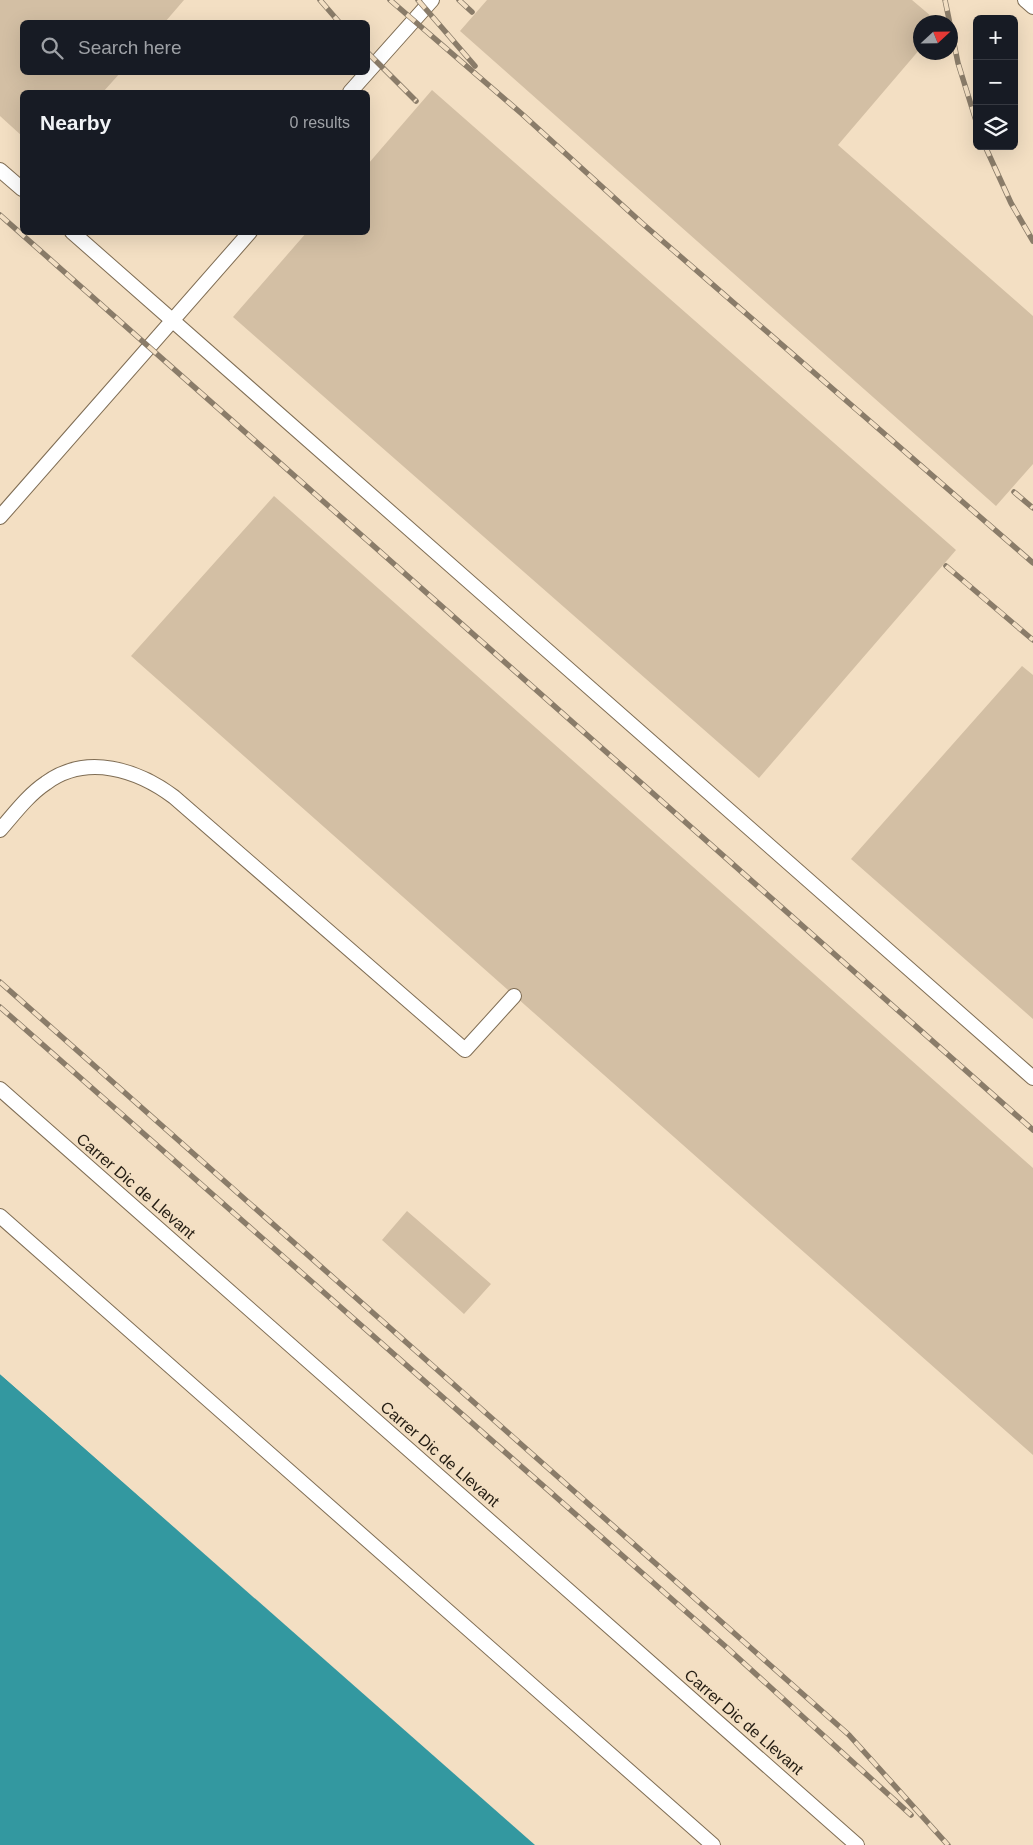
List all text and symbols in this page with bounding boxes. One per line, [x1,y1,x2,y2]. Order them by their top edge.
north arrow [913,15,958,60]
map controls [973,15,1018,150]
button: + [973,15,1018,60]
search box [20,20,370,75]
icon: search [38,34,66,62]
text: Search here [78,37,182,58]
button: − [973,60,1018,105]
button: layers [973,105,1018,150]
text: Nearby [40,111,111,134]
text: 0 results [290,114,350,131]
street label: Carrer Dic de Llevant [73,1130,199,1242]
street label: Carrer Dic de Llevant [377,1398,503,1510]
street label: Carrer Dic de Llevant [681,1666,807,1778]

